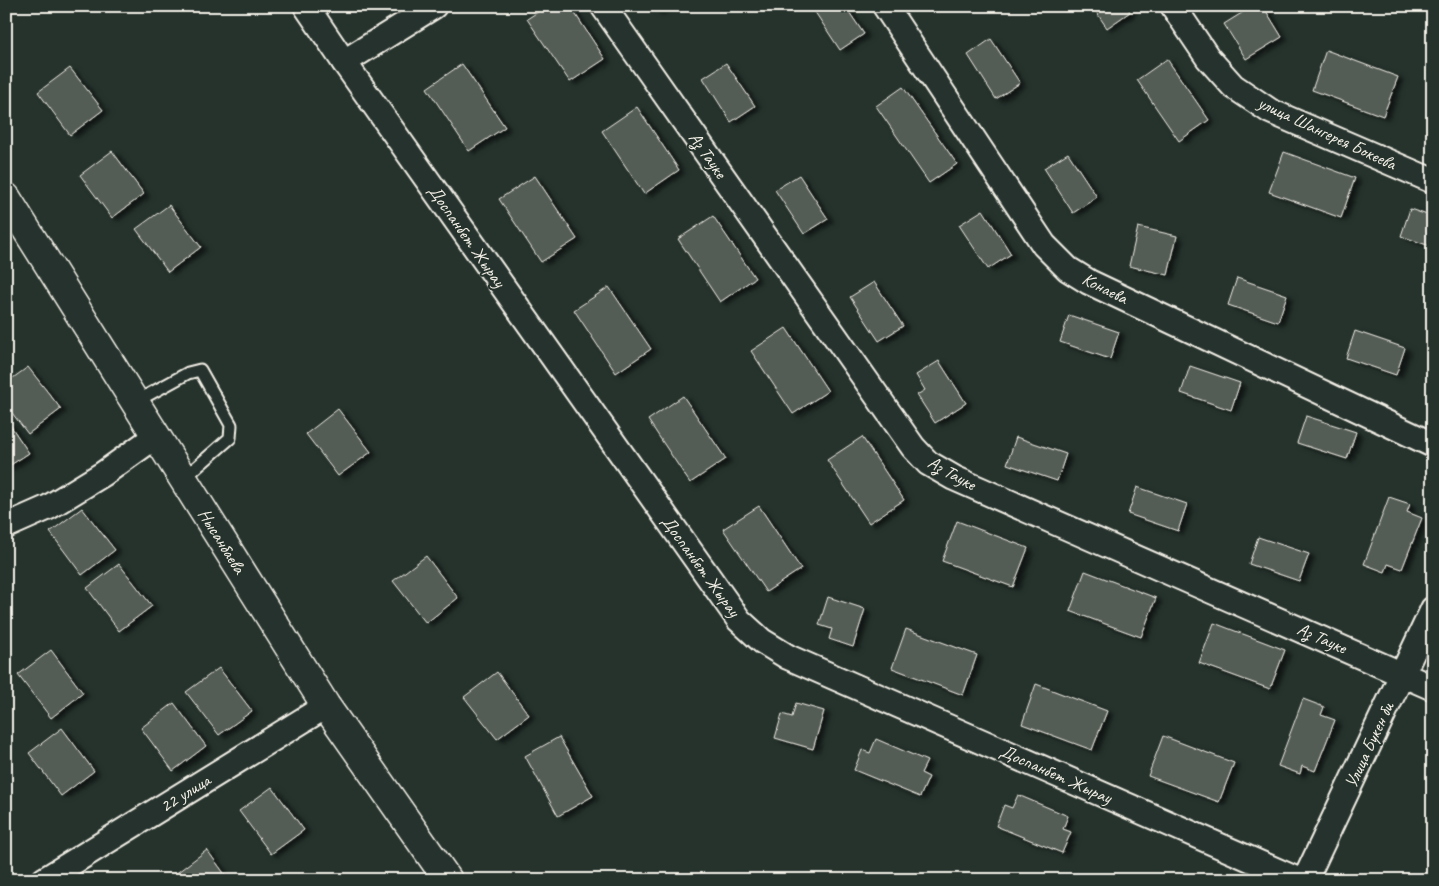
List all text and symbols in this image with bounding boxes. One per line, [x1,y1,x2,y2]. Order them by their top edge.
street label: улица Шангерея Бокеева [1254,91,1401,175]
street label: Аз Тауке [683,128,732,184]
street label: Доспанбет Жырау [424,181,511,293]
street label: Конаева [1079,267,1132,309]
street label: Аз Тауке [924,451,981,496]
street label: Нысанбаева [193,504,251,579]
street label: Доспанбет Жырау [657,511,746,622]
street label: Аз Тауке [1294,618,1351,660]
street label: Улица Букен би [1340,698,1399,791]
street label: Доспанбет Жырау [997,740,1117,809]
street label: 22 улица [156,768,216,817]

